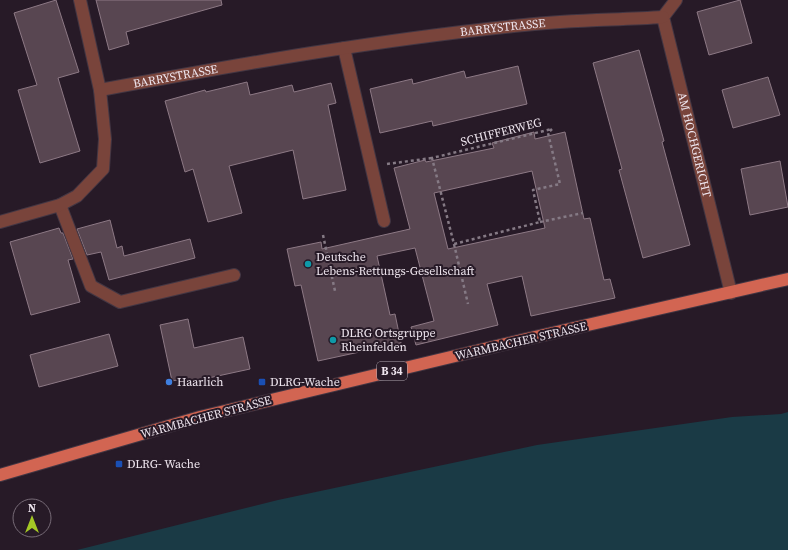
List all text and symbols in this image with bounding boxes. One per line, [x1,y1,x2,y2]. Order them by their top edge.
street label: BARRYSTRASSE [459,15,546,40]
street label: BARRYSTRASSE [132,61,219,92]
street label: AM HOCHGERICHT [674,91,715,200]
street label: SCHIFFERWEG [459,114,543,150]
place label: Deutsche Lebens-Rettungs-Gesellschaft [316,249,475,279]
marker: Deutsche Lebens-Rettungs-Gesellschaft [303,259,313,269]
street label: WARMBACHER STRASSE [454,318,588,364]
place label: DLRG Ortsgruppe Rheinfelden [341,325,436,355]
marker: DLRG Ortsgruppe Rheinfelden [328,335,338,345]
road number: B 34 [377,362,407,380]
place label: Haarlich [177,374,223,390]
place label: DLRG-Wache [270,374,340,390]
marker: Haarlich [164,377,174,387]
marker: DLRG-Wache [257,377,267,387]
street label: WARMBACHER STRASSE [139,392,273,442]
place label: DLRG- Wache [127,456,200,472]
marker: DLRG- Wache [114,459,124,469]
north arrow [12,498,52,538]
text: N [28,501,36,516]

